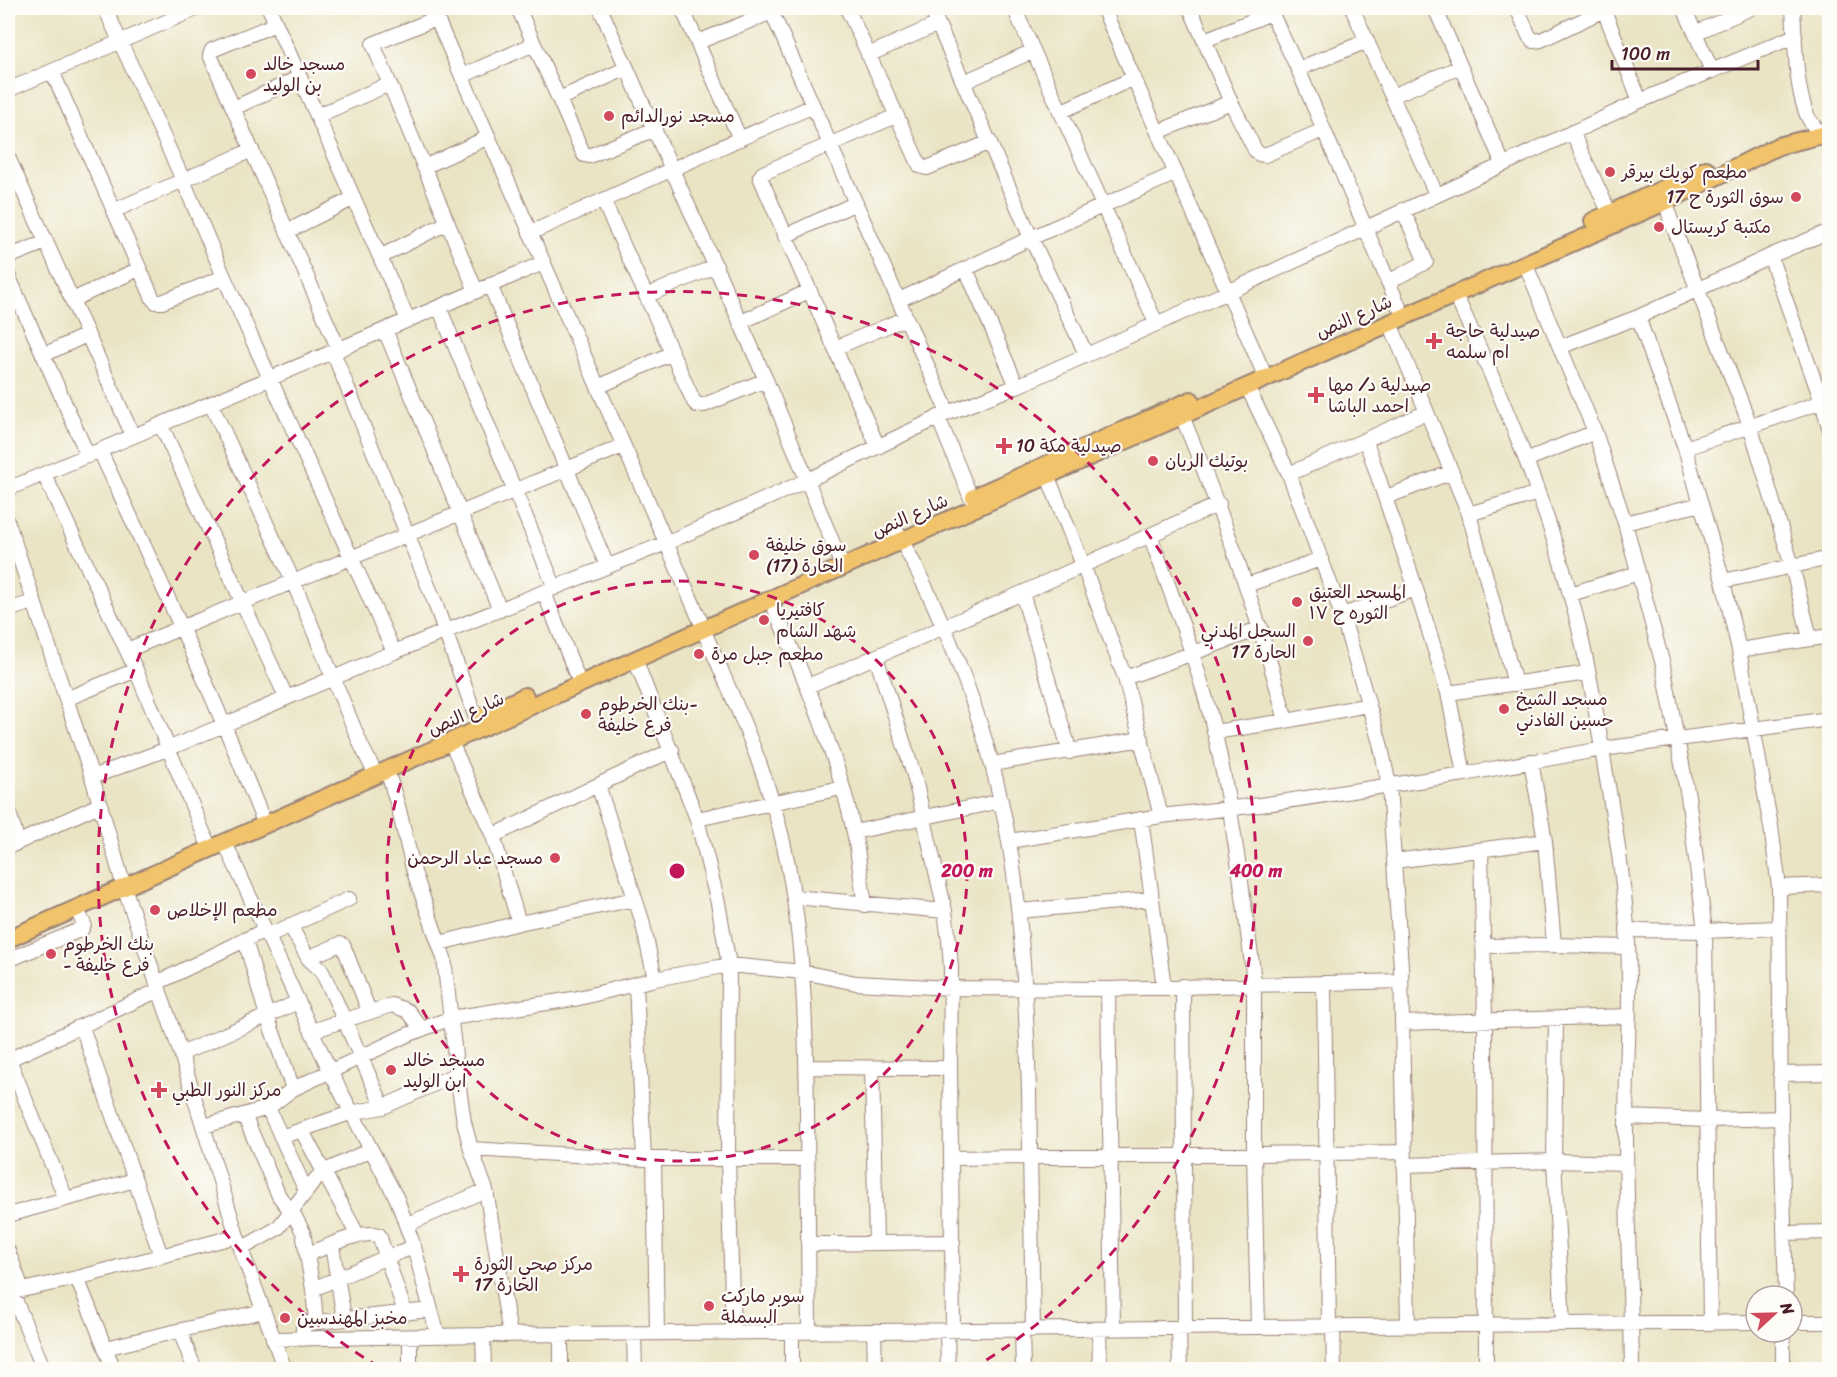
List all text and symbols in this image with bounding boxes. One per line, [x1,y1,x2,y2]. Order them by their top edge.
scale bar [1612,33,1758,71]
text: 100 m [1621,38,1670,70]
place label: مسجد خالد بن الوليد [263,48,345,101]
marker: مسجد خالد بن الوليد [244,67,258,81]
place label: مسجد نورالدائم [621,100,735,132]
marker: مسجد نورالدائم [602,109,616,123]
place label: مطعم كويك بيرقر [1620,156,1747,188]
marker: مطعم كويك بيرقر [1603,165,1617,179]
place label: سوق الثورة ح 17 [1667,181,1784,213]
marker: سوق الثورة ح 17 [1789,190,1803,204]
place label: مكتبة كريستال [1671,211,1771,243]
marker: مكتبة كريستال [1652,220,1666,234]
street label: شارع النص [1310,286,1398,348]
place label: صيدلية حاجة ام سلمه [1446,315,1540,368]
marker: صيدلية حاجة ام سلمه [1427,334,1441,348]
place label: صيدلية د/ مها احمد الباشا [1328,369,1431,422]
marker: صيدلية د/ مها احمد الباشا [1309,388,1323,402]
place label: صيدلية مكة 10 [1016,430,1122,462]
marker: صيدلية مكة 10 [997,439,1011,453]
place label: بوتيك الريان [1165,445,1248,477]
marker: بوتيك الريان [1146,454,1160,468]
street label: شارع النص [866,485,954,547]
place label: سوق خليفة الحارة (17) [766,529,847,582]
marker: سوق خليفة الحارة (17) [747,548,761,562]
place label: المسجد العتيق الثوره ح ١٧ [1309,576,1406,629]
place label: كافتيريا شهد الشام [776,594,856,647]
marker: المسجد العتيق الثوره ح ١٧ [1290,595,1304,609]
marker: كافتيريا شهد الشام [757,613,771,627]
place label: السجل المدني الحارة 17 [1201,615,1296,668]
marker: السجل المدني الحارة 17 [1301,634,1315,648]
place label: مطعم جبل مرة [711,638,824,670]
marker: مطعم جبل مرة [692,647,706,661]
street label: شارع النص [422,683,510,745]
place label: مسجد الشيخ حسين الفادني [1516,683,1614,736]
place label: بنك الخرطوم- فرع خليفة [598,688,698,741]
marker: مسجد الشيخ حسين الفادني [1497,702,1511,716]
marker: بنك الخرطوم- فرع خليفة [579,707,593,721]
place label: مسجد عباد الرحمن [407,842,543,874]
marker: مسجد عباد الرحمن [548,851,562,865]
text: 200 m [940,855,993,887]
text: 400 m [1229,855,1282,887]
centre of rings [667,861,687,881]
place label: مطعم الإخلاص [167,894,277,926]
marker: مطعم الإخلاص [148,903,162,917]
place label: بنك الخرطوم - فرع خليفة [63,928,154,981]
marker: بنك الخرطوم - فرع خليفة [44,947,58,961]
place label: مسجد خالد ابن الوليد [403,1044,485,1097]
marker: مسجد خالد ابن الوليد [384,1063,398,1077]
place label: مركز النور الطبي [172,1074,281,1106]
marker: مركز النور الطبي [150,1081,168,1099]
place label: مركز صحي الثورة الحارة 17 [474,1248,593,1301]
marker: مركز صحي الثورة الحارة 17 [452,1265,470,1283]
place label: سوبر ماركت البسملة [721,1280,805,1333]
north arrow [1744,1284,1804,1344]
text: N [1772,1297,1803,1320]
marker: سوبر ماركت البسملة [702,1299,716,1313]
place label: مخبز المهندسين [297,1302,408,1334]
marker: مخبز المهندسين [278,1311,292,1325]

